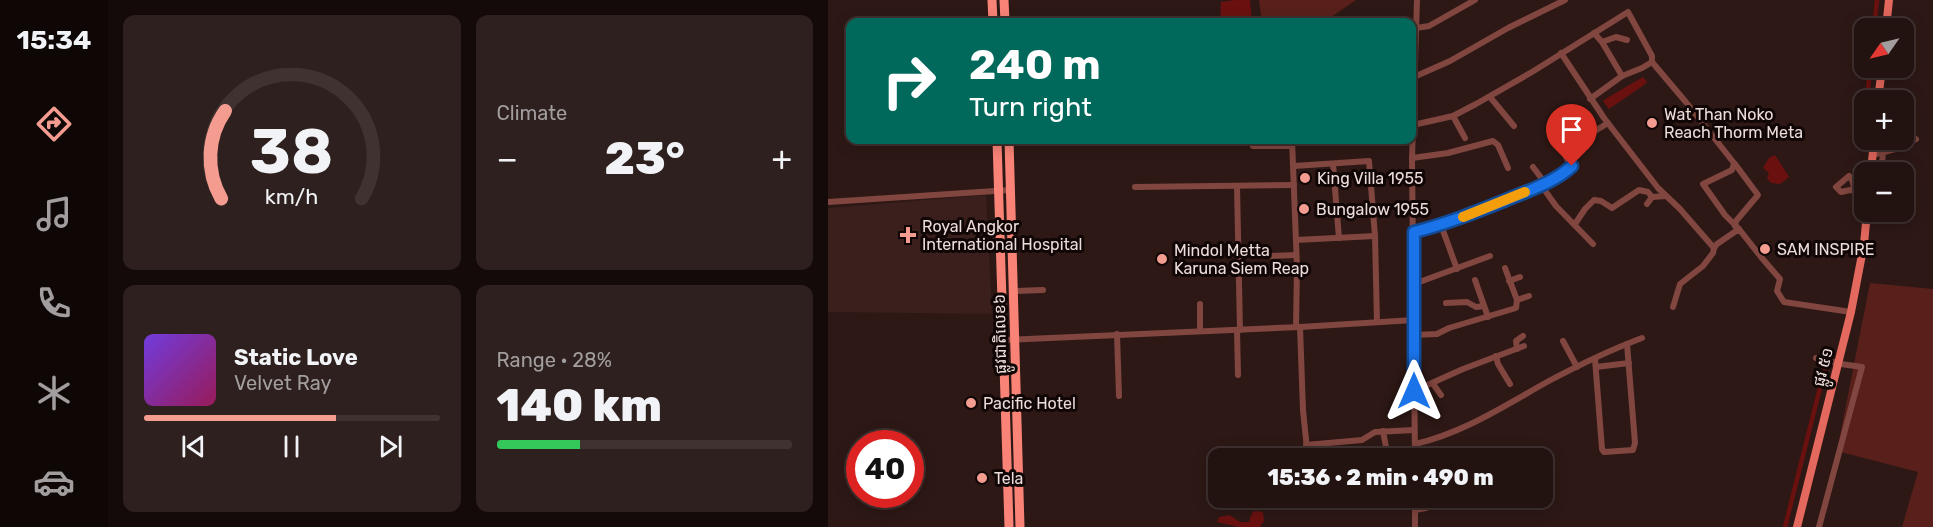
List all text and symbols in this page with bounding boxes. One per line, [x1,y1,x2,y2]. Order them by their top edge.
north arrow [1854,18,1914,78]
map controls [1854,18,1914,222]
text: 15:34 [17,24,91,56]
text: 240 m [969,40,1101,90]
icon: right [870,42,948,120]
button: + [1854,90,1914,150]
text: Turn right [969,91,1092,123]
text: Climate [497,101,567,125]
icon: directions [33,103,75,145]
pin [1546,104,1597,166]
place label: Wat Than Noko Reach Thorm Meta [1664,105,1803,142]
icon: arrive [1555,113,1588,146]
text: 38 [250,115,333,189]
marker: Wat Than Noko Reach Thorm Meta [1645,116,1659,130]
text: 23° [605,132,685,185]
text: − [497,139,518,178]
text: + [771,139,792,178]
button: − [1854,162,1914,222]
place label: King Villa 1955 [1317,169,1423,188]
marker: King Villa 1955 [1298,171,1312,185]
text: km/h [265,185,319,210]
icon: music [33,193,75,235]
place label: Bungalow 1955 [1316,200,1429,219]
marker: Bungalow 1955 [1297,202,1311,216]
place label: Royal Angkor International Hospital [922,217,1083,254]
marker: Royal Angkor International Hospital [899,226,917,244]
place label: SAM INSPIRE [1777,240,1874,259]
place label: Mindol Metta Karuna Siem Reap [1174,241,1309,278]
marker: SAM INSPIRE [1758,242,1772,256]
marker: Mindol Metta Karuna Siem Reap [1155,252,1169,266]
icon: phone [33,282,75,324]
street label: ផ្លូវជាតិលេខ៦ [990,294,1015,374]
text: Static Love [234,344,358,371]
street label: ផ្លូវ ៥១ [1809,345,1842,390]
text: Range · 28% [497,348,612,372]
position arrow [1382,359,1446,423]
text: Velvet Ray [234,371,332,395]
icon: climate [33,372,75,414]
text: 140 km [497,379,662,432]
place label: Pacific Hotel [983,394,1076,413]
marker: Pacific Hotel [964,396,978,410]
icon: previous [177,430,210,463]
icon: pause [275,430,308,463]
icon: next [374,430,407,463]
speed limit sign: 40 [846,430,924,508]
icon: car [33,461,75,503]
text: 15:36 · 2 min · 490 m [1267,464,1494,491]
place label: Tela [994,469,1023,488]
marker: Tela [975,471,989,485]

